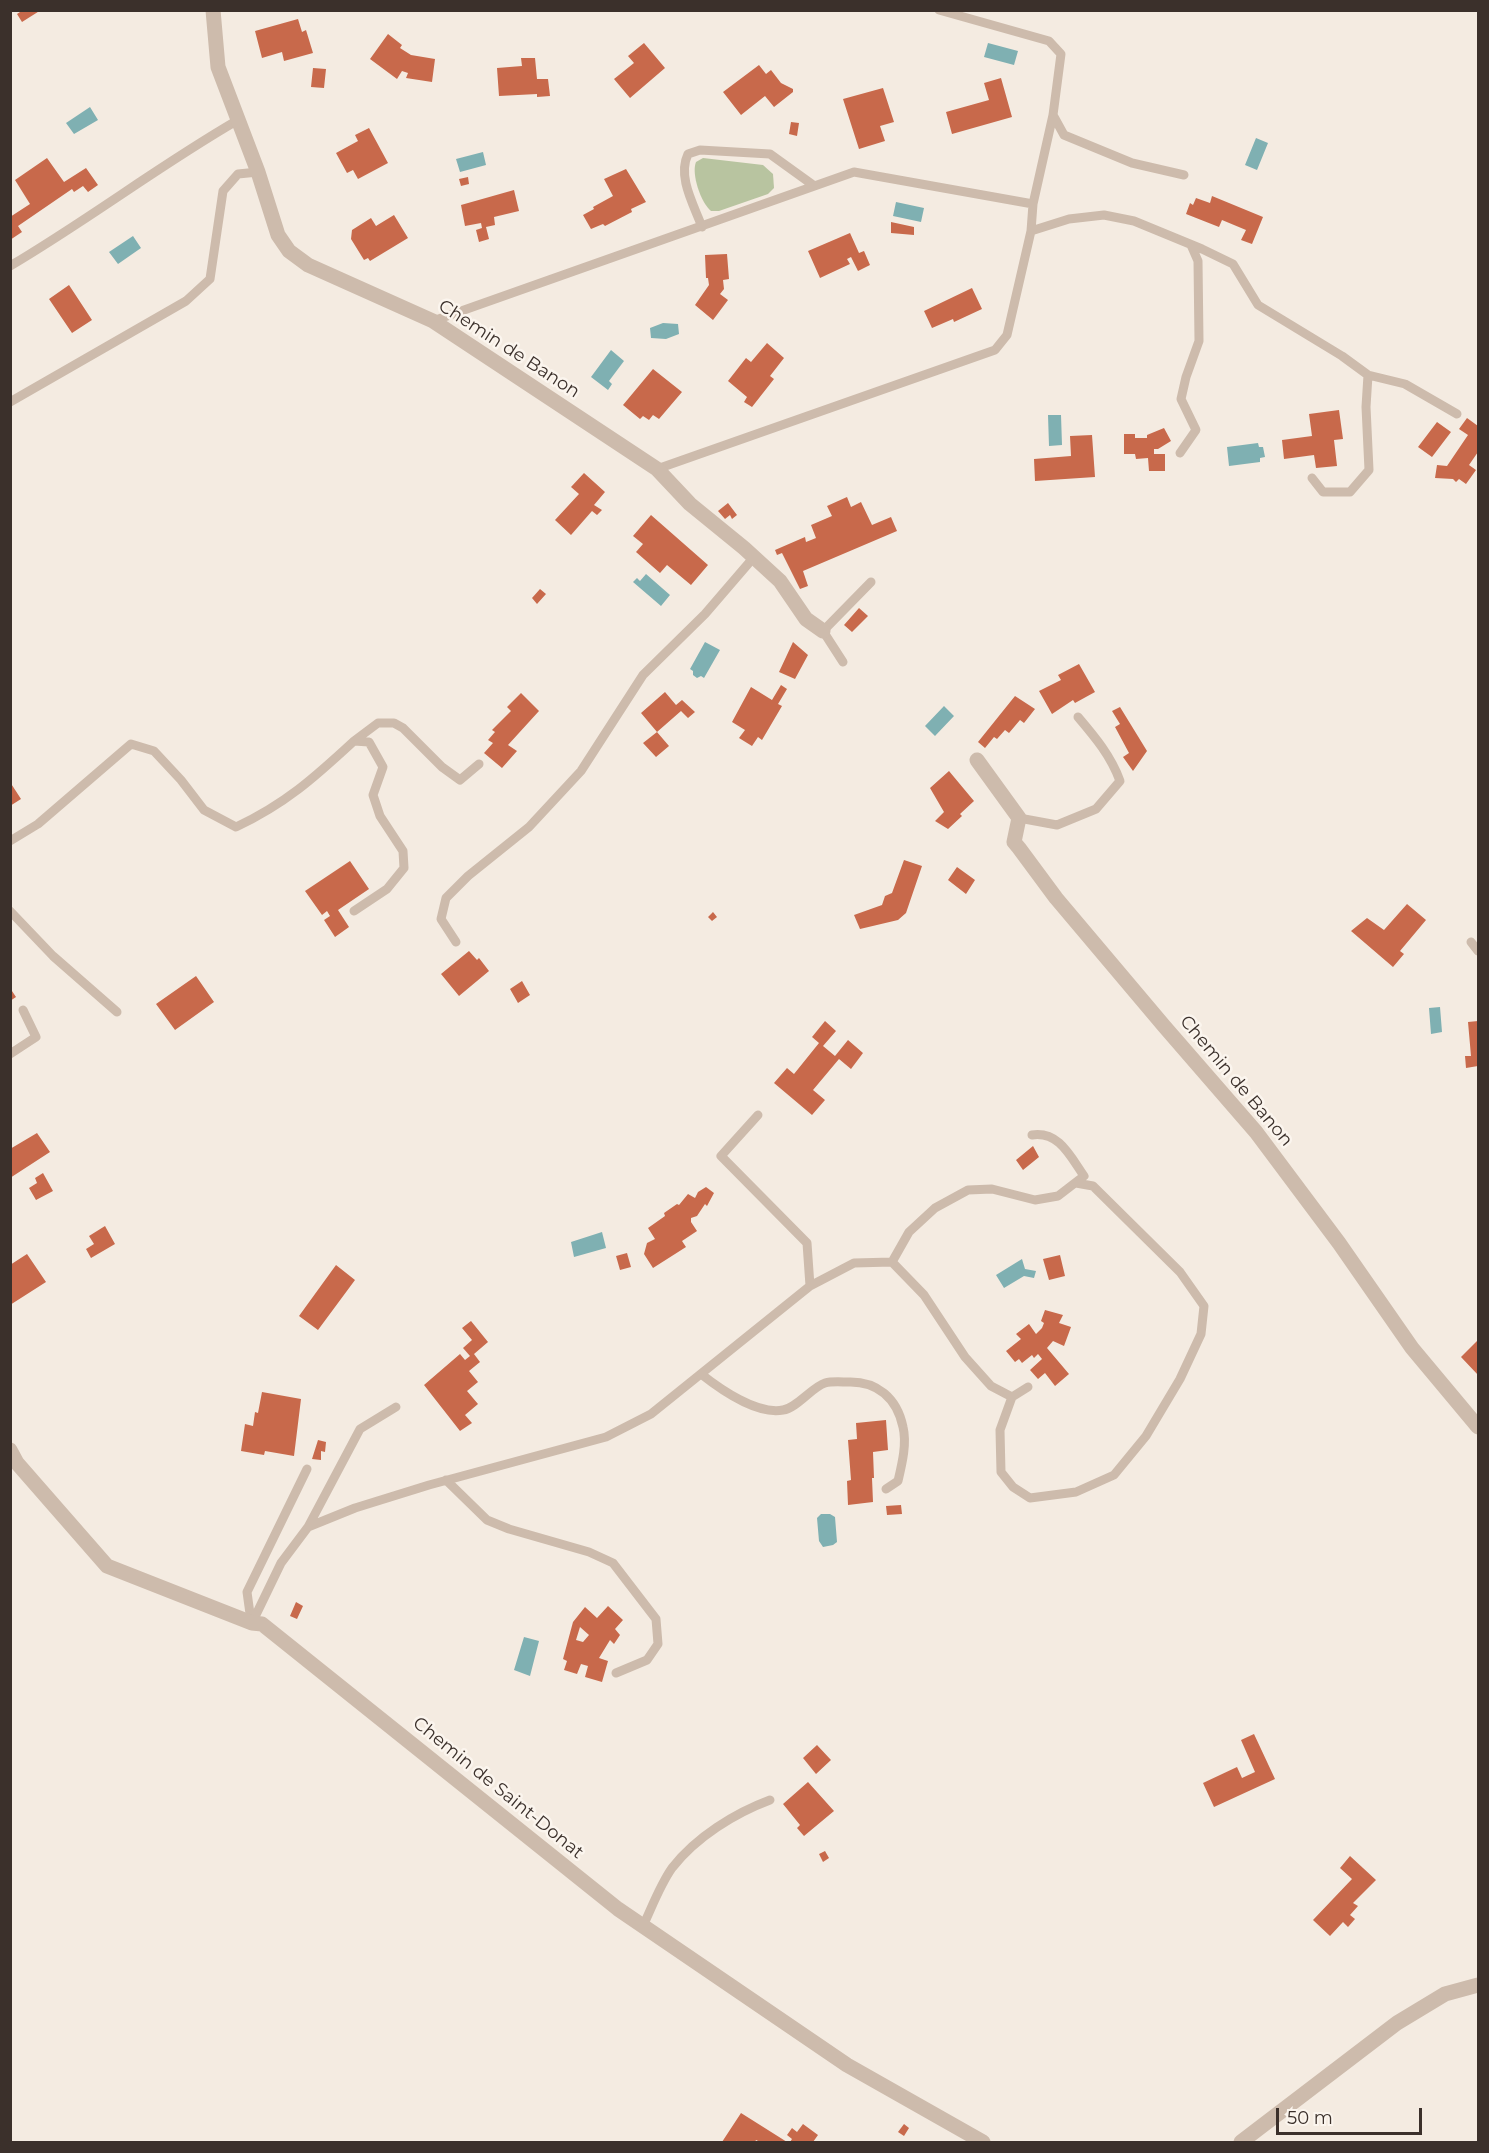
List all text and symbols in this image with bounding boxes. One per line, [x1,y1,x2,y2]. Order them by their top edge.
street label: Chemin de Banon [434,295,584,403]
street label: Chemin de Banon [1175,1011,1297,1151]
street label: Chemin de Saint-Donat [408,1712,588,1864]
scale bar [1279,2096,1424,2134]
text: 50 m [1287,2107,1333,2129]

